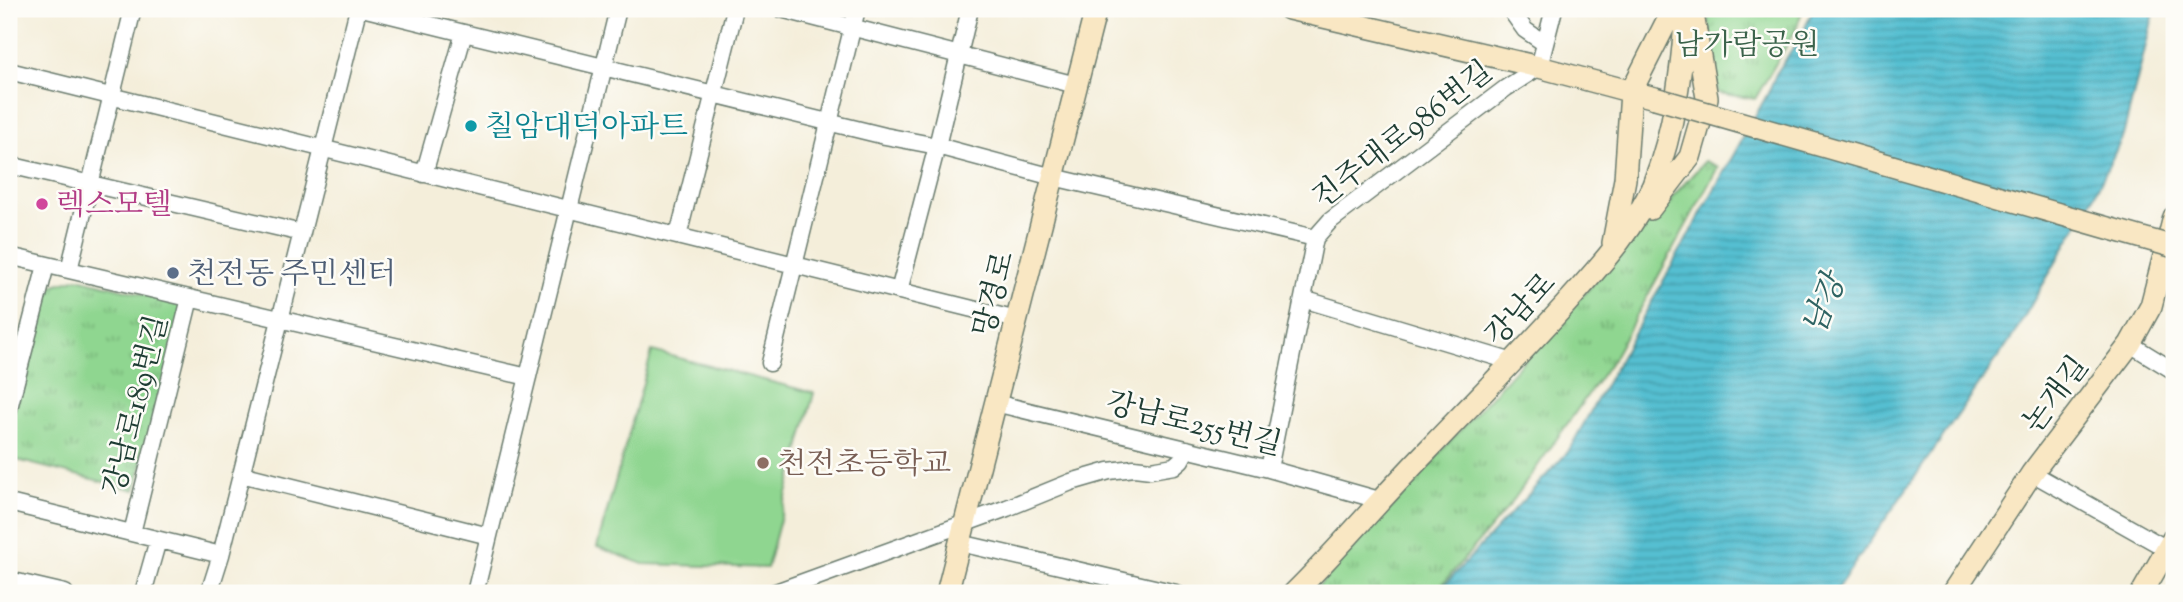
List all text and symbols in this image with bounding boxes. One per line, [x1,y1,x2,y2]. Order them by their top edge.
park label: 남가람공원 [1675,25,1819,68]
street label: 진주대로986번길 [1304,52,1503,220]
place label: 칠암대덕아파트 [485,107,688,150]
marker: 칠암대덕아파트 [463,118,479,134]
place label: 렉스모텔 [56,185,172,228]
marker: 렉스모텔 [34,196,50,212]
street label: 망경로 [964,247,1027,342]
place label: 천전동 주민센터 [187,254,396,297]
street label: 강남로 [1476,264,1567,357]
water label: 남강 [1793,264,1860,342]
marker: 천전동 주민센터 [165,265,181,281]
street label: 강남로189번길 [94,311,181,500]
street label: 논개길 [2014,348,2100,443]
street label: 강남로255번길 [1101,383,1286,468]
place label: 천전초등학교 [777,444,951,487]
marker: 천전초등학교 [755,455,771,471]

